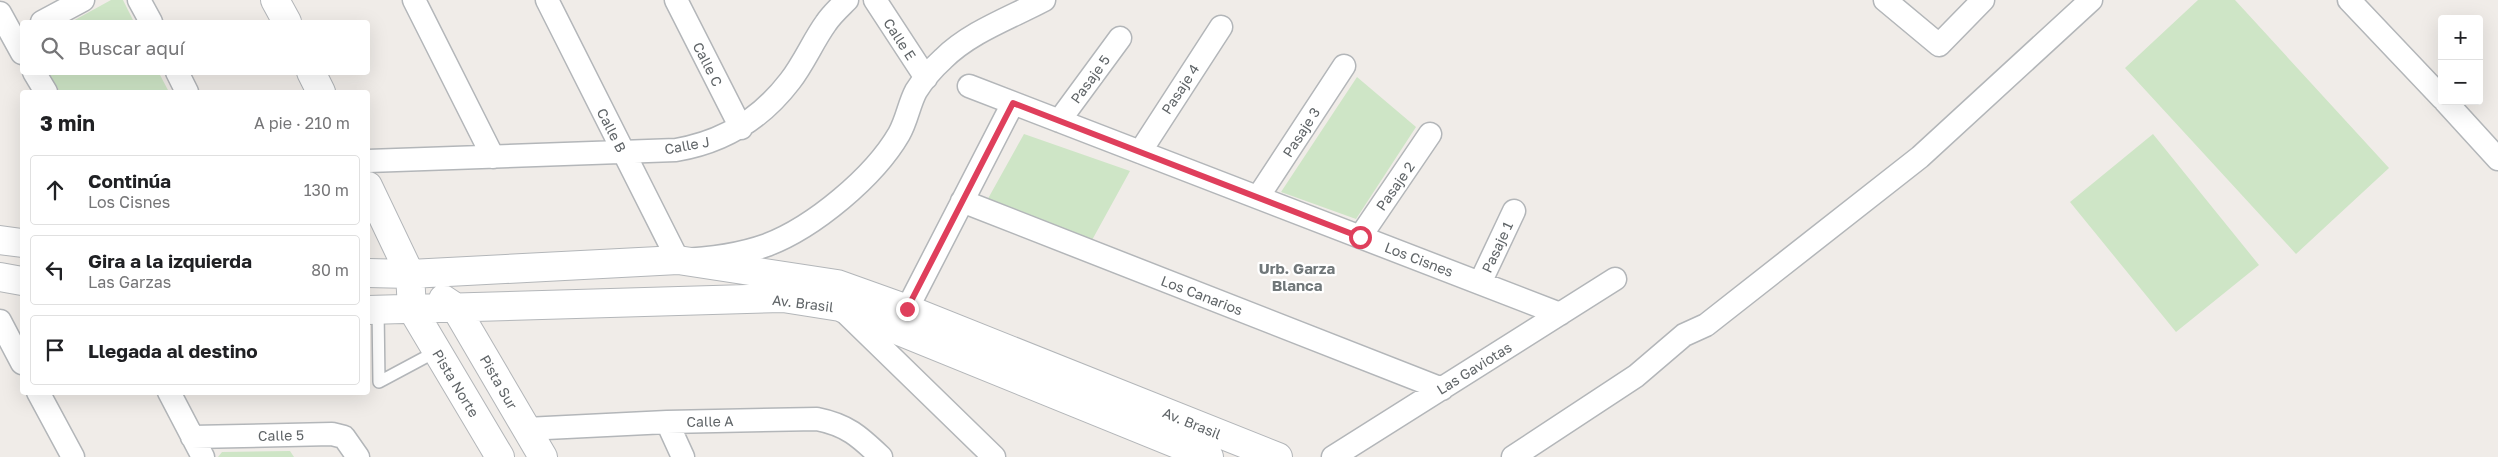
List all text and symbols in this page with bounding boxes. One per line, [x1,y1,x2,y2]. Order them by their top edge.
street label: Calle E [880,15,920,63]
map controls [2438,15,2483,105]
button: + [2438,15,2483,60]
search box [20,20,370,75]
icon: search [38,34,66,62]
text: Buscar aquí [78,36,185,59]
street label: Calle C [690,39,726,89]
street label: Pasaje 5 [1067,51,1113,107]
button: − [2438,60,2483,105]
street label: Pasaje 4 [1158,61,1202,117]
street label: Pasaje 3 [1279,104,1323,160]
street label: Calle B [594,105,630,155]
text: 3 min [40,110,95,136]
text: A pie · 210 m [254,113,350,133]
street label: Calle J [663,133,711,157]
street label: Pasaje 2 [1372,158,1418,214]
text: Continúa [88,169,171,192]
icon: ahead [41,176,69,204]
text: 130 m [304,180,349,200]
text: Los Cisnes [88,192,170,212]
street label: Pasaje 1 [1478,219,1516,275]
route start [1349,226,1372,249]
street label: Los Cisnes [1382,238,1456,280]
text: Gira a la izquierda [88,249,252,272]
icon: left [41,256,69,284]
district label: Urb. Garza Blanca [1259,259,1335,294]
text: 80 m [311,260,349,280]
text: Las Garzas [88,272,171,292]
street label: Los Canarios [1159,272,1245,318]
street label: Av. Brasil [771,291,835,315]
route end [896,298,919,321]
icon: arrive [41,336,69,364]
street label: Las Gaviotas [1433,338,1515,398]
text: Llegada al destino [88,339,258,362]
street label: Pista Norte [429,346,483,420]
street label: Pista Sur [477,352,522,413]
street label: Av. Brasil [1160,404,1224,442]
street label: Calle A [686,412,734,430]
street label: Calle 5 [258,426,304,444]

